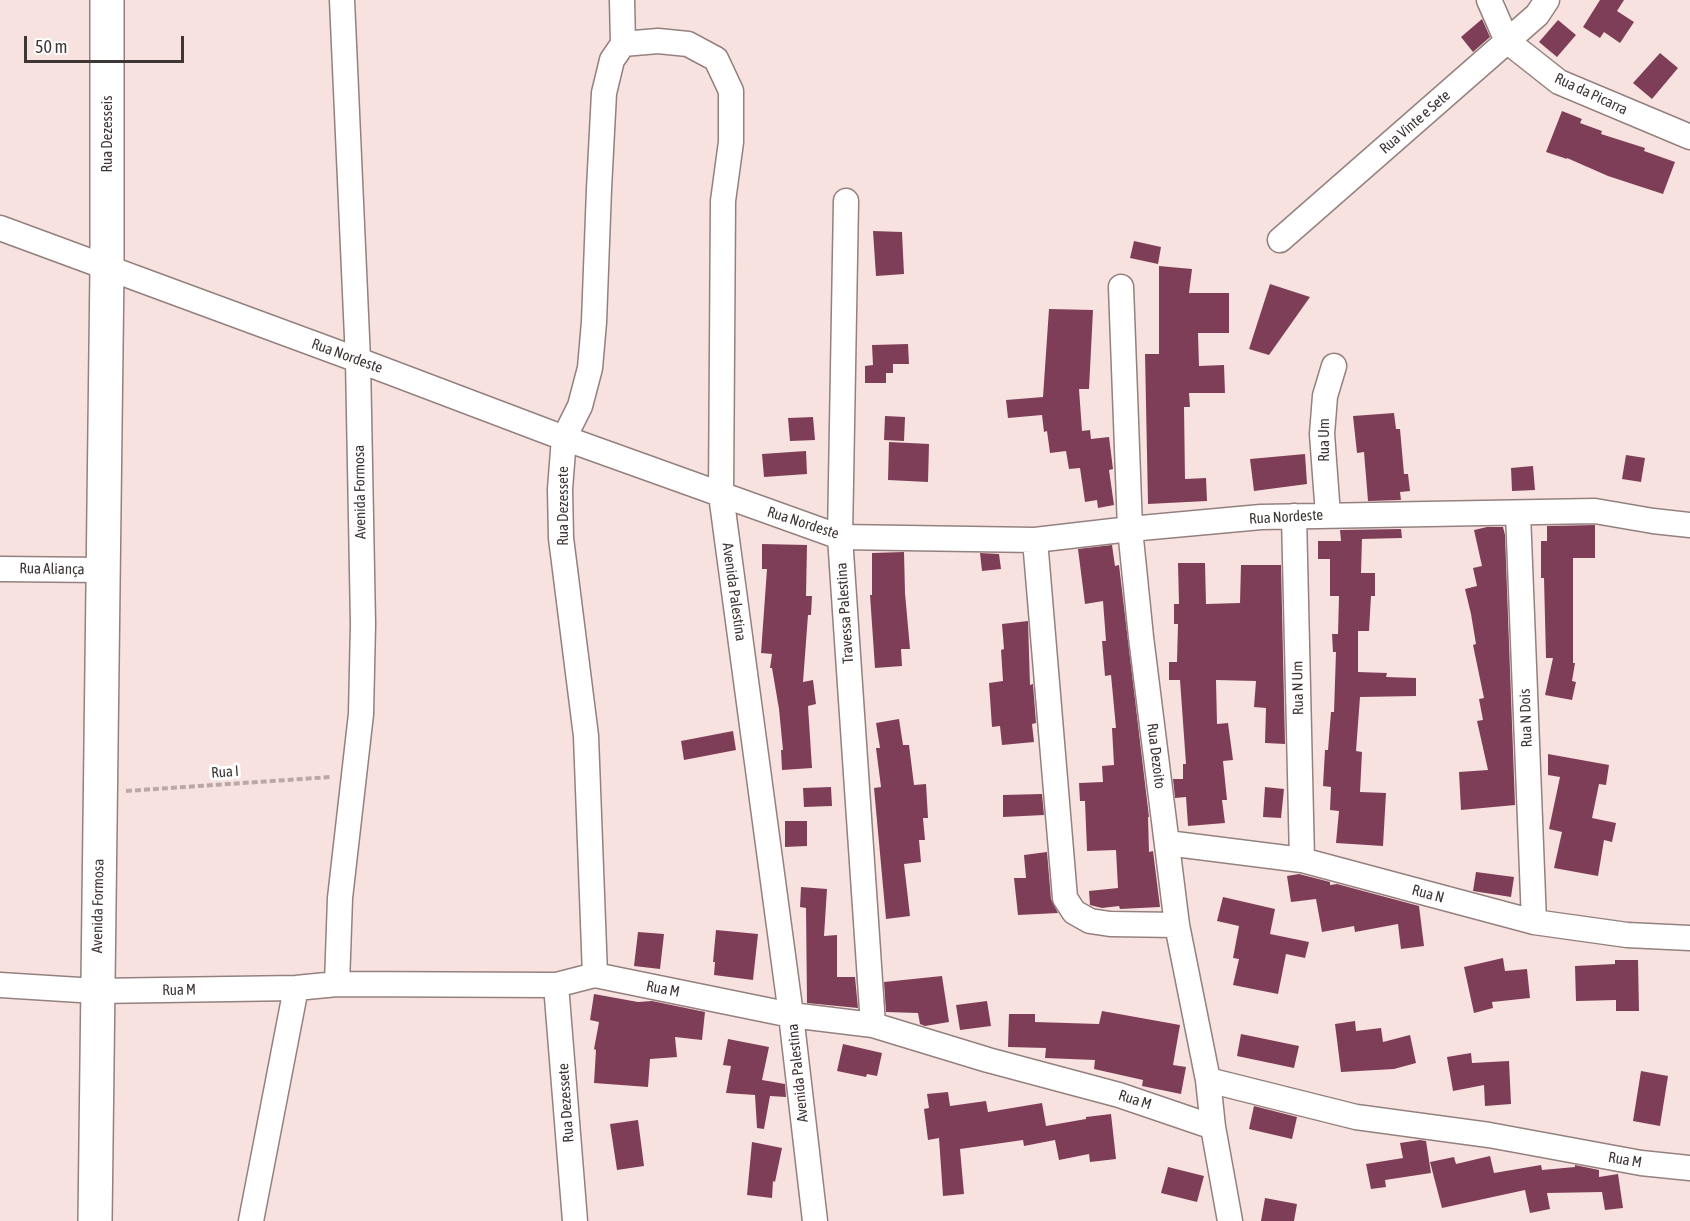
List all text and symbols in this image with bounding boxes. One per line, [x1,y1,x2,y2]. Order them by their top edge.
scale bar [27,24,188,62]
text: 50 m [35,36,67,57]
street label: Rua da Picarra [1552,69,1630,119]
street label: Rua Vinte e Sete [1376,86,1454,158]
street label: Rua Dezesseis [98,95,116,173]
street label: Rua Nordeste [309,335,385,377]
street label: Rua Um [1315,418,1333,462]
street label: Avenida Formosa [350,445,370,539]
street label: Rua Dezessete [554,466,572,546]
street label: Rua Nordeste [765,503,841,543]
street label: Rua Nordeste [1248,506,1324,528]
street label: Avenida Palestina [718,542,750,642]
street label: Rua Aliança [19,559,85,579]
street label: Travessa Palestina [832,562,858,664]
street label: Rua N Um [1289,661,1307,715]
street label: Rua N Dois [1516,688,1536,748]
street label: Rua Dezoito [1143,722,1169,790]
street label: Rua I [211,762,239,782]
street label: Avenida Formosa [88,859,108,953]
street label: Rua N [1410,881,1446,907]
street label: Rua M [645,977,681,1001]
street label: Rua M [162,981,196,999]
street label: Avenida Palestina [784,1023,812,1123]
street label: Rua Dezessete [554,1063,578,1143]
street label: Rua M [1116,1086,1154,1114]
street label: Rua M [1607,1148,1643,1172]

